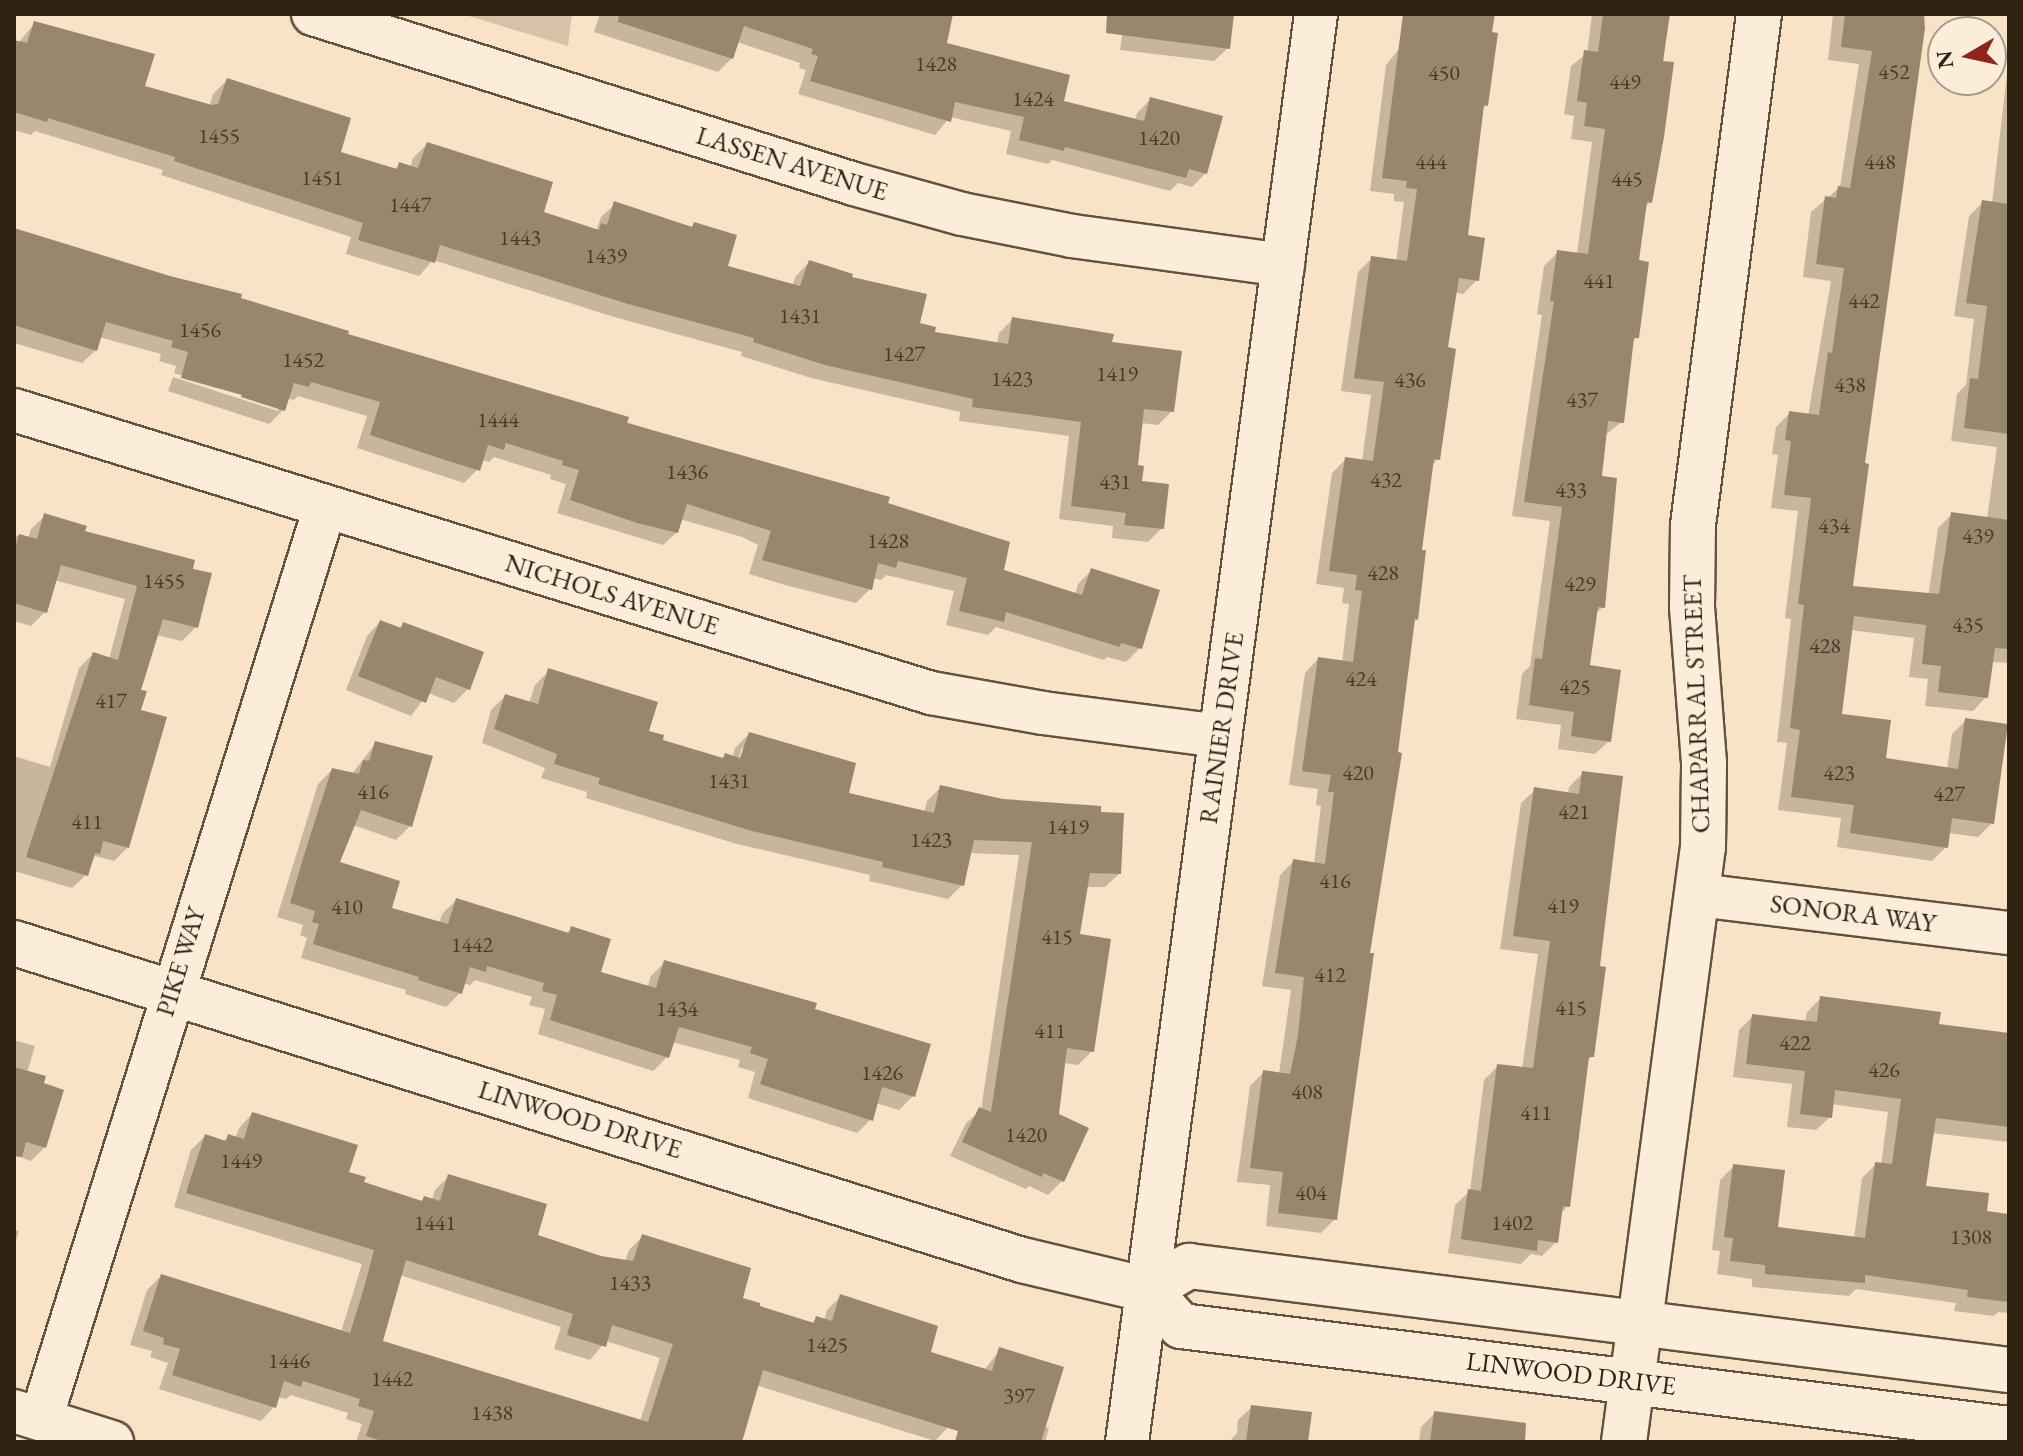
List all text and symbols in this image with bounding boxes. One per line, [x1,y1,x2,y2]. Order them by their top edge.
north arrow [1927,16,2007,96]
text: N [1929,48,1960,71]
house number: 1428 [915,51,957,77]
house number: 452 [1878,59,1910,85]
house number: 450 [1428,60,1460,86]
house number: 449 [1609,69,1641,95]
house number: 1424 [1012,86,1054,112]
street label: LASSEN AVENUE [692,120,892,208]
house number: 1455 [198,123,240,149]
house number: 1420 [1138,125,1180,151]
house number: 444 [1415,149,1447,175]
house number: 448 [1864,149,1896,175]
house number: 1451 [301,165,343,191]
house number: 445 [1611,166,1643,192]
house number: 1447 [389,192,431,218]
house number: 1443 [499,225,541,251]
house number: 1439 [585,243,627,269]
house number: 441 [1583,268,1615,294]
house number: 442 [1848,288,1880,314]
house number: 1431 [779,303,821,329]
house number: 1456 [179,317,221,343]
house number: 1427 [883,341,925,367]
house number: 1452 [282,347,324,373]
house number: 1419 [1096,361,1138,387]
house number: 1423 [991,366,1033,392]
house number: 436 [1394,367,1426,393]
house number: 438 [1834,372,1866,398]
house number: 437 [1566,387,1598,413]
house number: 1444 [477,407,519,433]
house number: 1436 [666,459,708,485]
house number: 432 [1370,467,1402,493]
house number: 431 [1099,469,1131,495]
house number: 433 [1555,477,1587,503]
house number: 434 [1818,513,1850,539]
house number: 439 [1962,523,1994,549]
house number: 1428 [867,528,909,554]
street label: NICHOLS AVENUE [501,548,723,642]
house number: 428 [1367,560,1399,586]
house number: 1455 [143,568,185,594]
house number: 429 [1564,571,1596,597]
street label: CHAPARRAL STREET [1677,574,1717,834]
house number: 435 [1952,612,1984,638]
street label: RAINIER DRIVE [1193,630,1251,826]
house number: 428 [1809,633,1841,659]
house number: 424 [1345,666,1377,692]
house number: 425 [1559,674,1591,700]
house number: 417 [95,688,127,714]
house number: 420 [1342,760,1374,786]
house number: 423 [1823,760,1855,786]
house number: 1431 [708,768,750,794]
house number: 416 [357,779,389,805]
house number: 427 [1933,781,1965,807]
house number: 421 [1558,799,1590,825]
house number: 411 [71,809,103,835]
house number: 1419 [1047,814,1089,840]
house number: 1423 [910,827,952,853]
house number: 416 [1319,868,1351,894]
street label: SONORA WAY [1768,888,1938,940]
house number: 419 [1547,893,1579,919]
house number: 410 [331,894,363,920]
street label: PIKE WAY [150,904,212,1020]
house number: 415 [1041,924,1073,950]
house number: 1442 [451,932,493,958]
house number: 412 [1314,962,1346,988]
house number: 415 [1555,995,1587,1021]
house number: 1434 [656,996,698,1022]
house number: 411 [1034,1018,1066,1044]
house number: 422 [1779,1030,1811,1056]
house number: 426 [1868,1057,1900,1083]
house number: 1426 [861,1060,903,1086]
street label: LINWOOD DRIVE [474,1074,686,1166]
house number: 408 [1291,1079,1323,1105]
house number: 411 [1520,1100,1552,1126]
house number: 1420 [1005,1122,1047,1148]
house number: 1449 [220,1148,262,1174]
house number: 404 [1295,1180,1327,1206]
house number: 1441 [414,1210,456,1236]
house number: 1402 [1491,1210,1533,1236]
house number: 1308 [1950,1224,1992,1250]
house number: 1433 [609,1270,651,1296]
house number: 1425 [806,1332,848,1358]
street label: LINWOOD DRIVE [1464,1346,1678,1402]
house number: 1446 [268,1348,310,1374]
house number: 1442 [371,1366,413,1392]
house number: 397 [1003,1383,1035,1409]
house number: 1438 [471,1400,513,1426]

